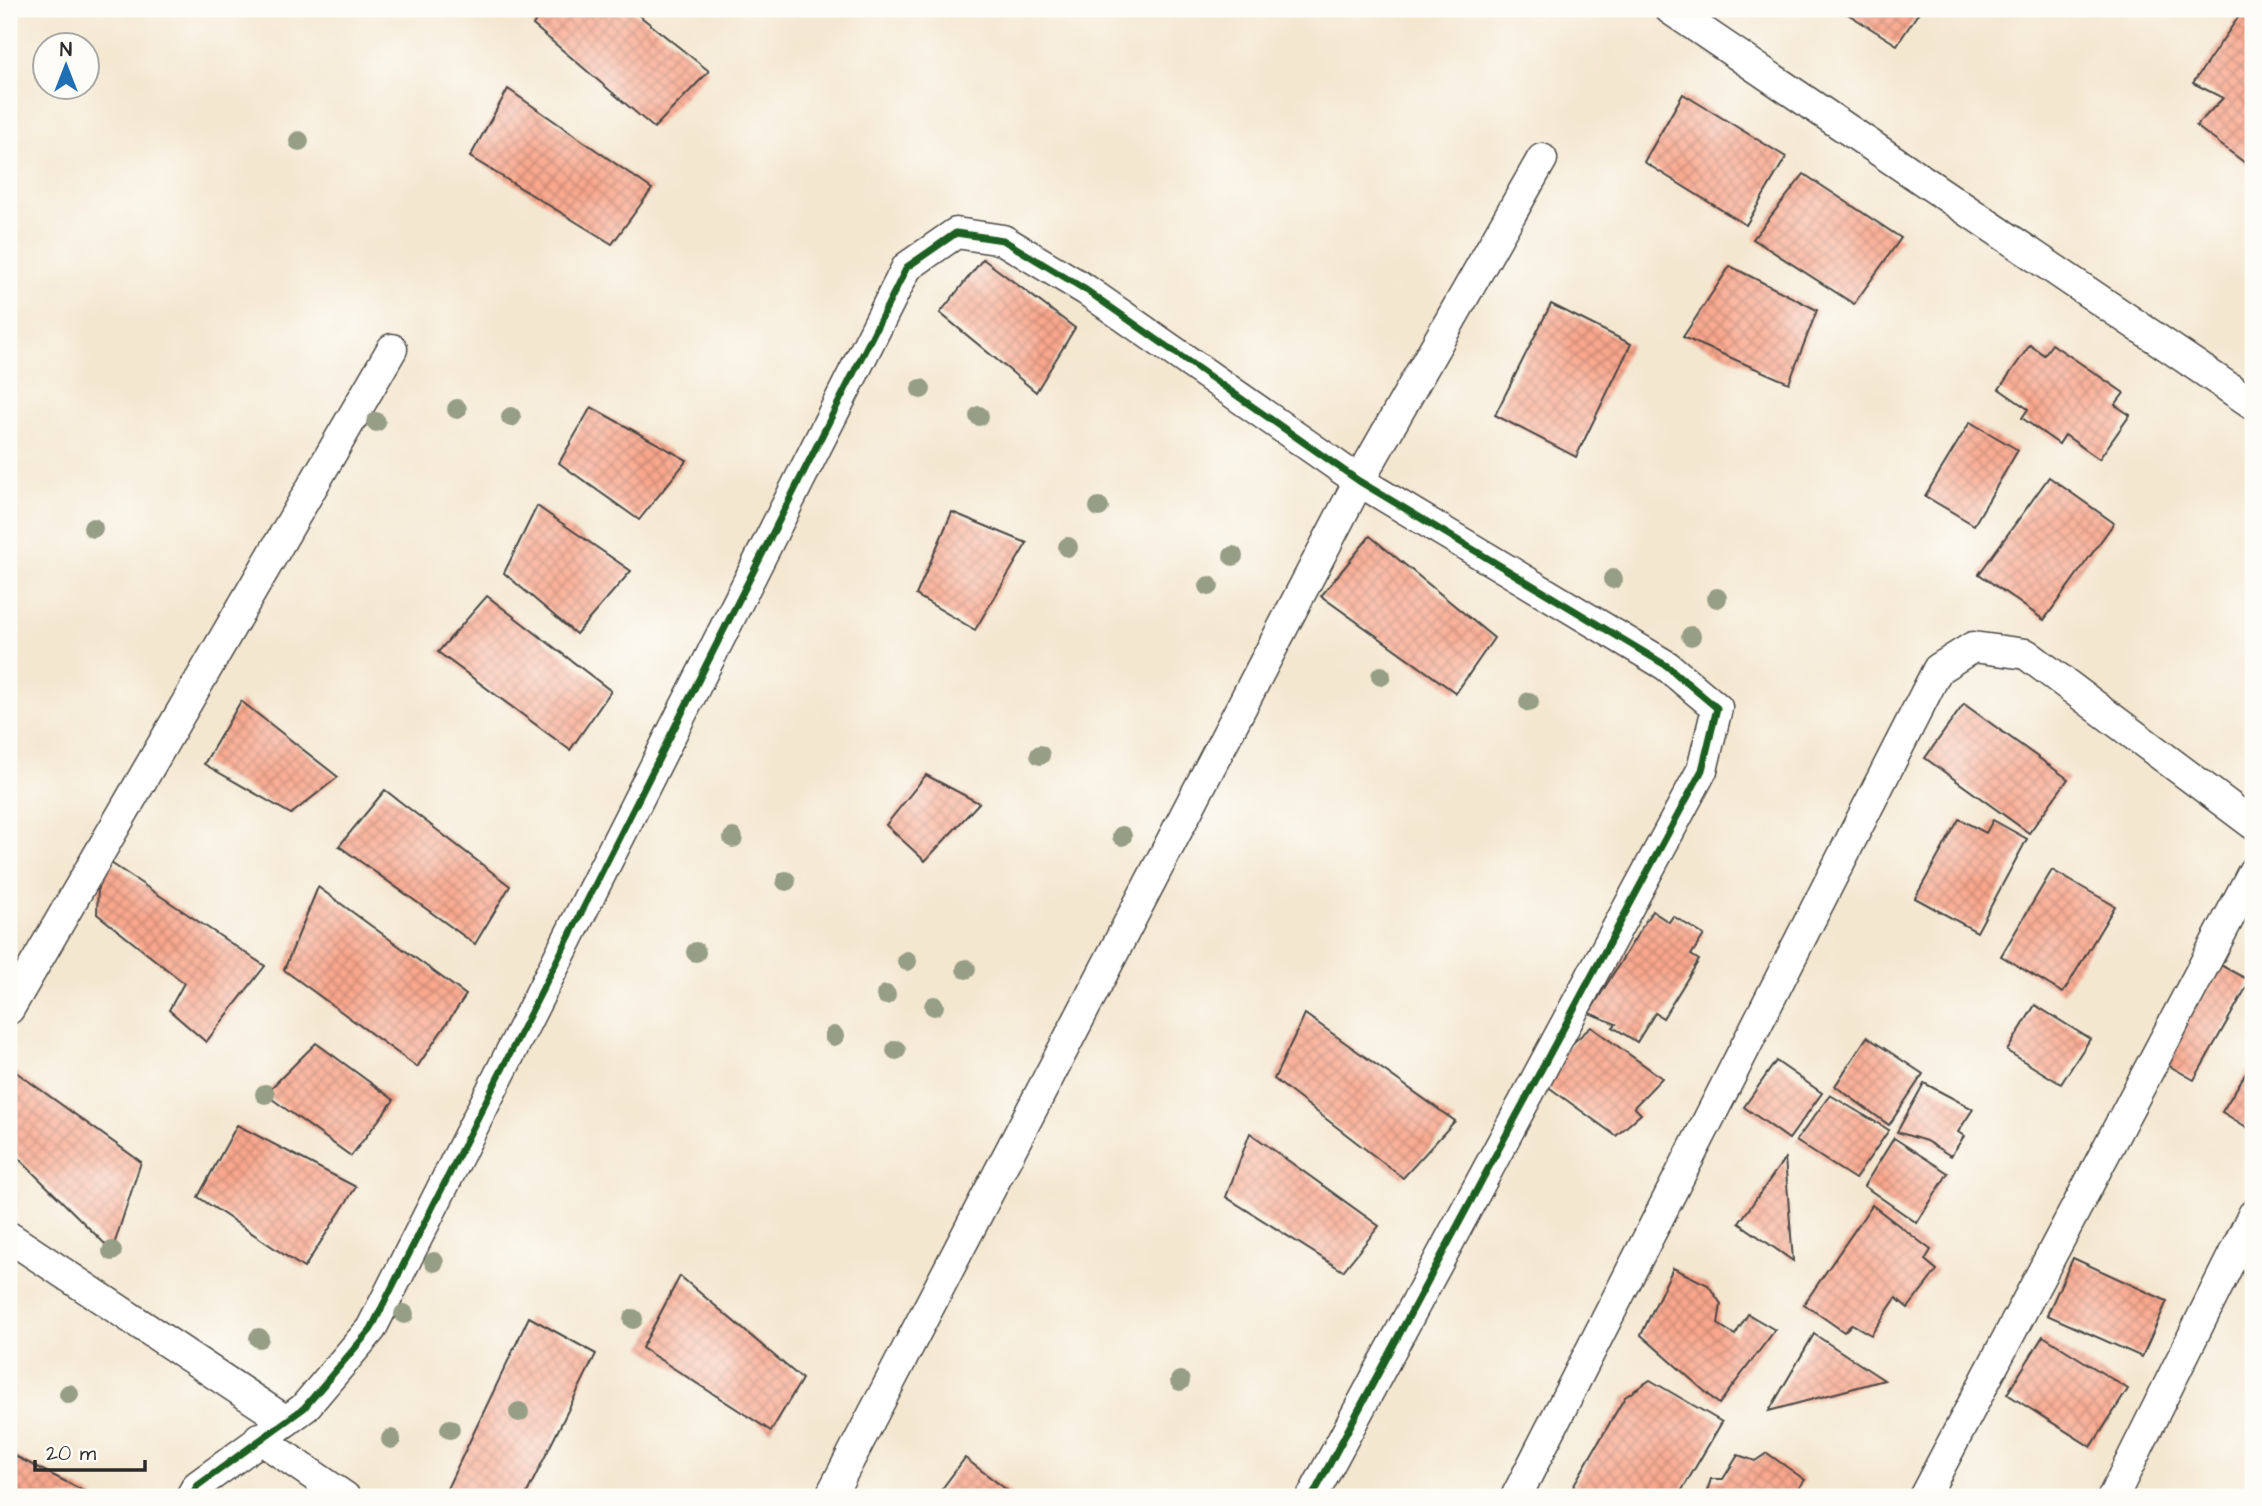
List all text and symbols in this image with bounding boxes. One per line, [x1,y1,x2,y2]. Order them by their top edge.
north arrow [32,32,102,102]
text: N [60,37,72,64]
scale bar [35,1429,145,1473]
text: 20 m [46,1439,97,1468]

